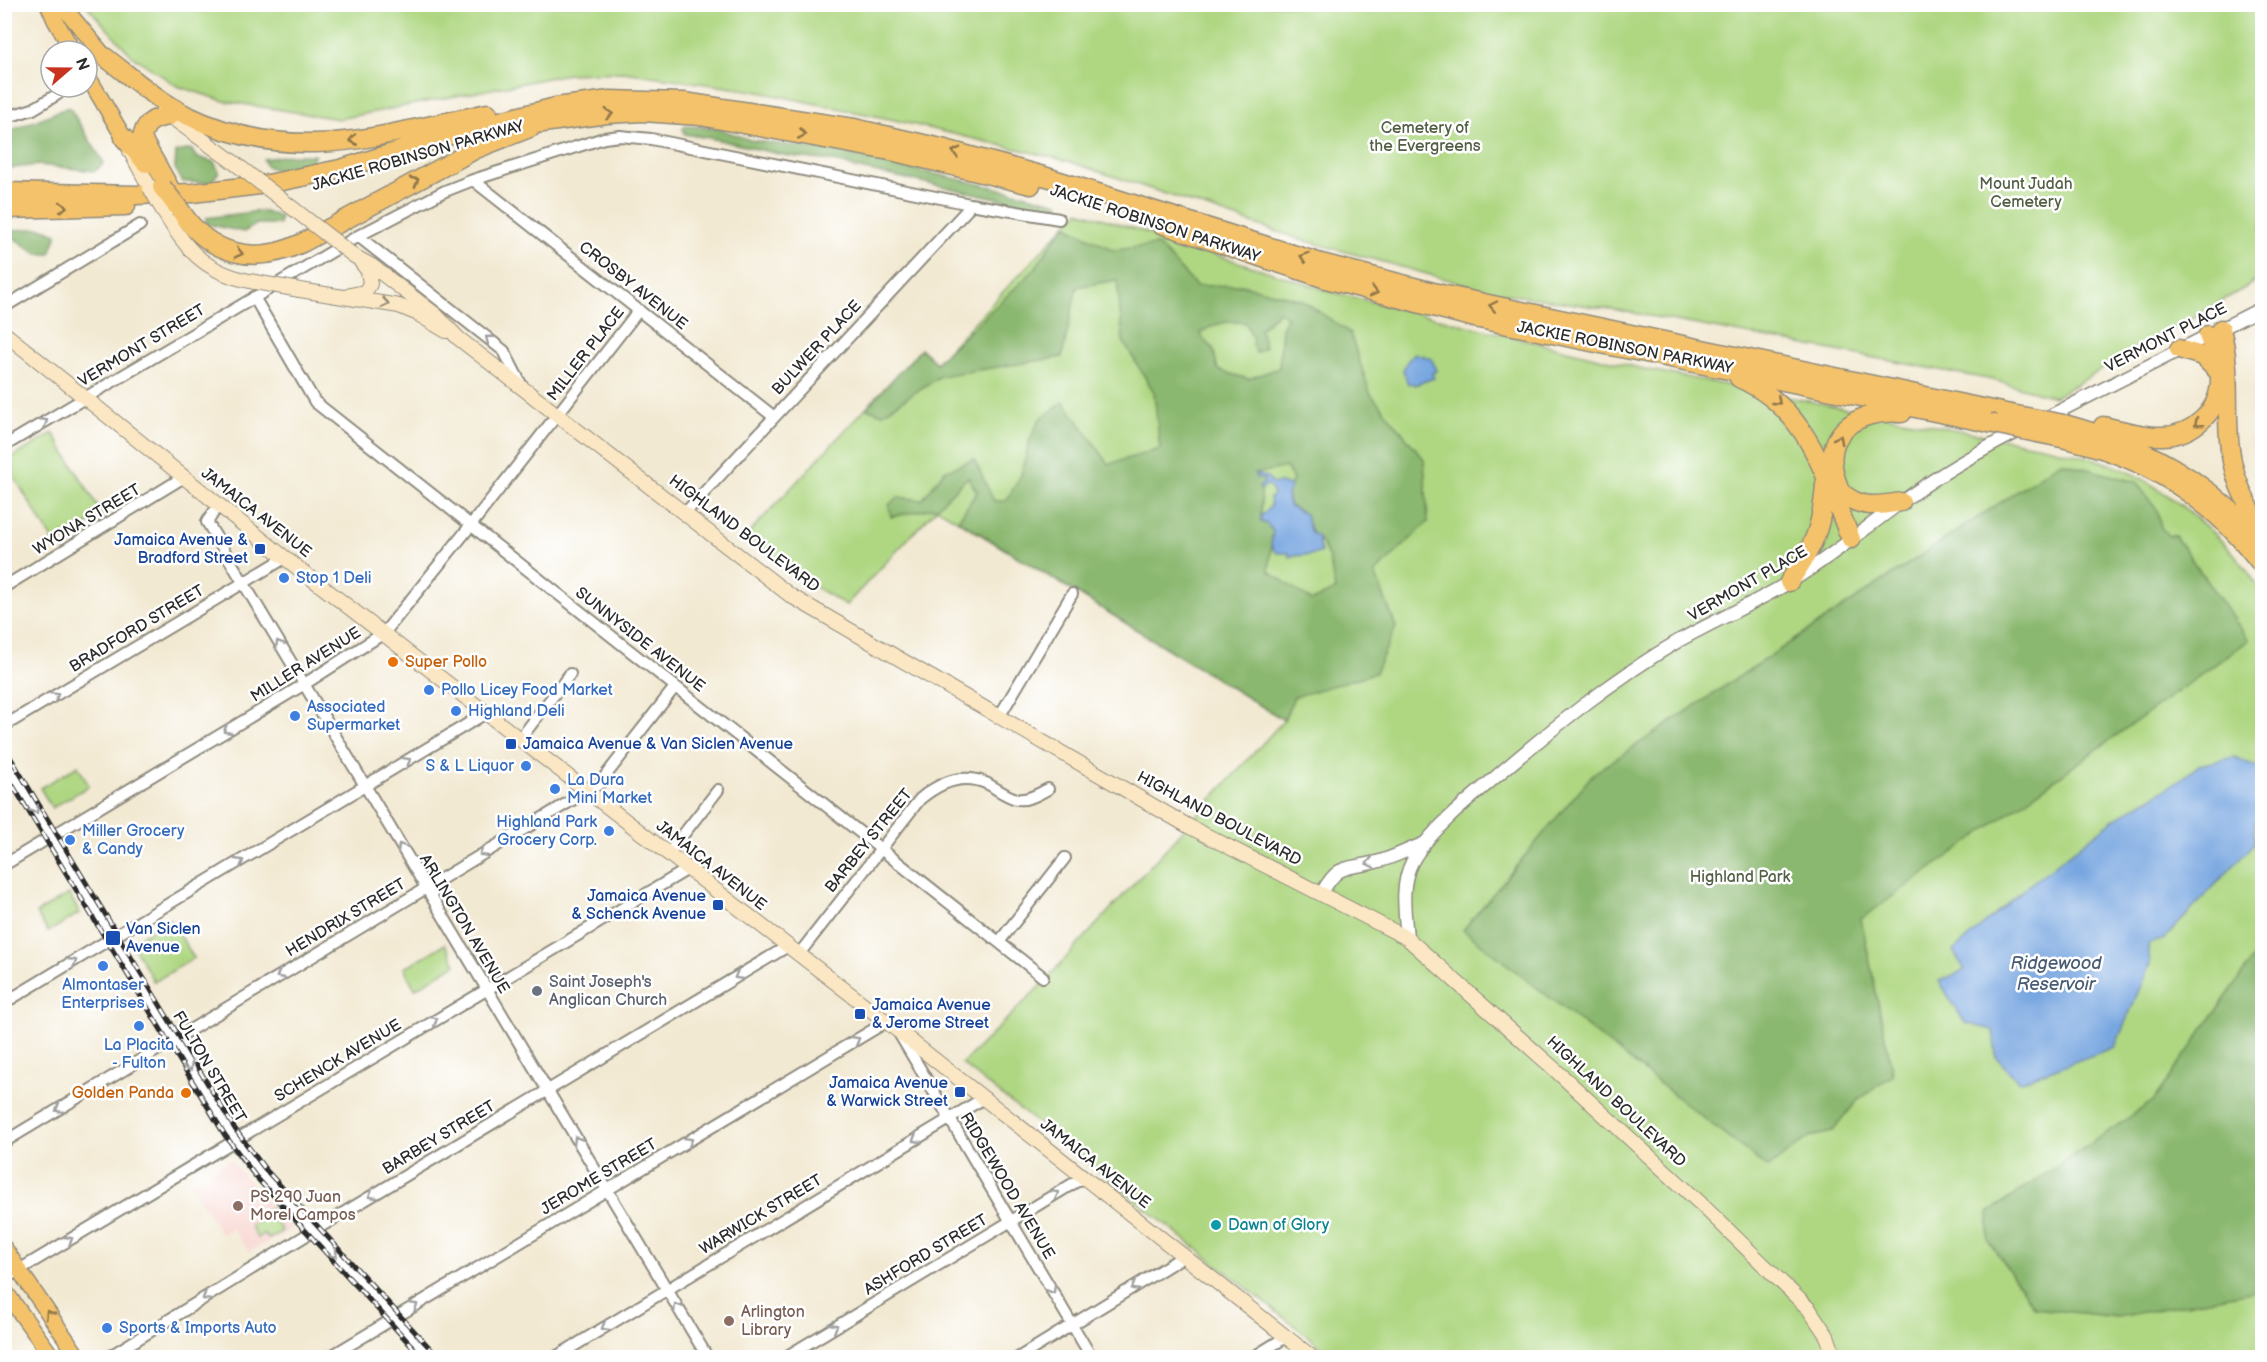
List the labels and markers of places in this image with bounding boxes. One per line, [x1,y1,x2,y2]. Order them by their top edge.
place label: Jamaica Avenue & Bradford Street [114,531,248,568]
marker: Jamaica Avenue & Bradford Street [253,542,267,556]
place label: Stop 1 Deli [296,569,372,588]
marker: Stop 1 Deli [277,571,291,585]
place label: Super Pollo [405,653,487,672]
marker: Super Pollo [386,655,400,669]
place label: Pollo Licey Food Market [441,681,613,700]
marker: Pollo Licey Food Market [422,683,436,697]
place label: Associated Supermarket [307,698,400,735]
place label: Highland Deli [468,702,565,721]
marker: Highland Deli [449,704,463,718]
marker: Associated Supermarket [288,709,302,723]
place label: Jamaica Avenue & Van Siclen Avenue [523,735,794,754]
marker: Jamaica Avenue & Van Siclen Avenue [504,737,518,751]
place label: S & L Liquor [425,757,514,776]
marker: S & L Liquor [519,759,533,773]
place label: La Dura Mini Market [567,771,652,808]
marker: La Dura Mini Market [548,782,562,796]
place label: Highland Park Grocery Corp. [496,813,597,850]
place label: Miller Grocery & Candy [82,822,185,859]
marker: Highland Park Grocery Corp. [602,824,616,838]
marker: Miller Grocery & Candy [63,833,77,847]
place label: Jamaica Avenue & Schenck Avenue [571,887,707,924]
marker: Jamaica Avenue & Schenck Avenue [711,898,725,912]
place label: Van Siclen Avenue [126,920,201,957]
marker: Van Siclen Avenue [104,929,122,947]
marker: Almontaser Enterprises [96,959,110,973]
place label: Saint Joseph's Anglican Church [549,973,667,1010]
place label: Almontaser Enterprises [61,976,145,1013]
marker: Saint Joseph's Anglican Church [530,984,544,998]
place label: Jamaica Avenue & Jerome Street [872,996,991,1033]
marker: Jamaica Avenue & Jerome Street [853,1007,867,1021]
marker: La Placita - Fulton [132,1019,146,1033]
place label: La Placita - Fulton [104,1036,174,1073]
place label: Jamaica Avenue & Warwick Street [826,1074,948,1111]
place label: Golden Panda [72,1084,174,1103]
marker: Jamaica Avenue & Warwick Street [953,1085,967,1099]
marker: Golden Panda [179,1086,193,1100]
place label: PS 290 Juan Morel Campos [250,1188,356,1225]
marker: PS 290 Juan Morel Campos [231,1199,245,1213]
place label: Dawn of Glory [1228,1216,1330,1235]
marker: Dawn of Glory [1209,1218,1223,1232]
place label: Arlington Library [741,1303,805,1340]
marker: Arlington Library [722,1314,736,1328]
place label: Sports & Imports Auto [119,1319,276,1338]
marker: Sports & Imports Auto [100,1321,114,1335]

